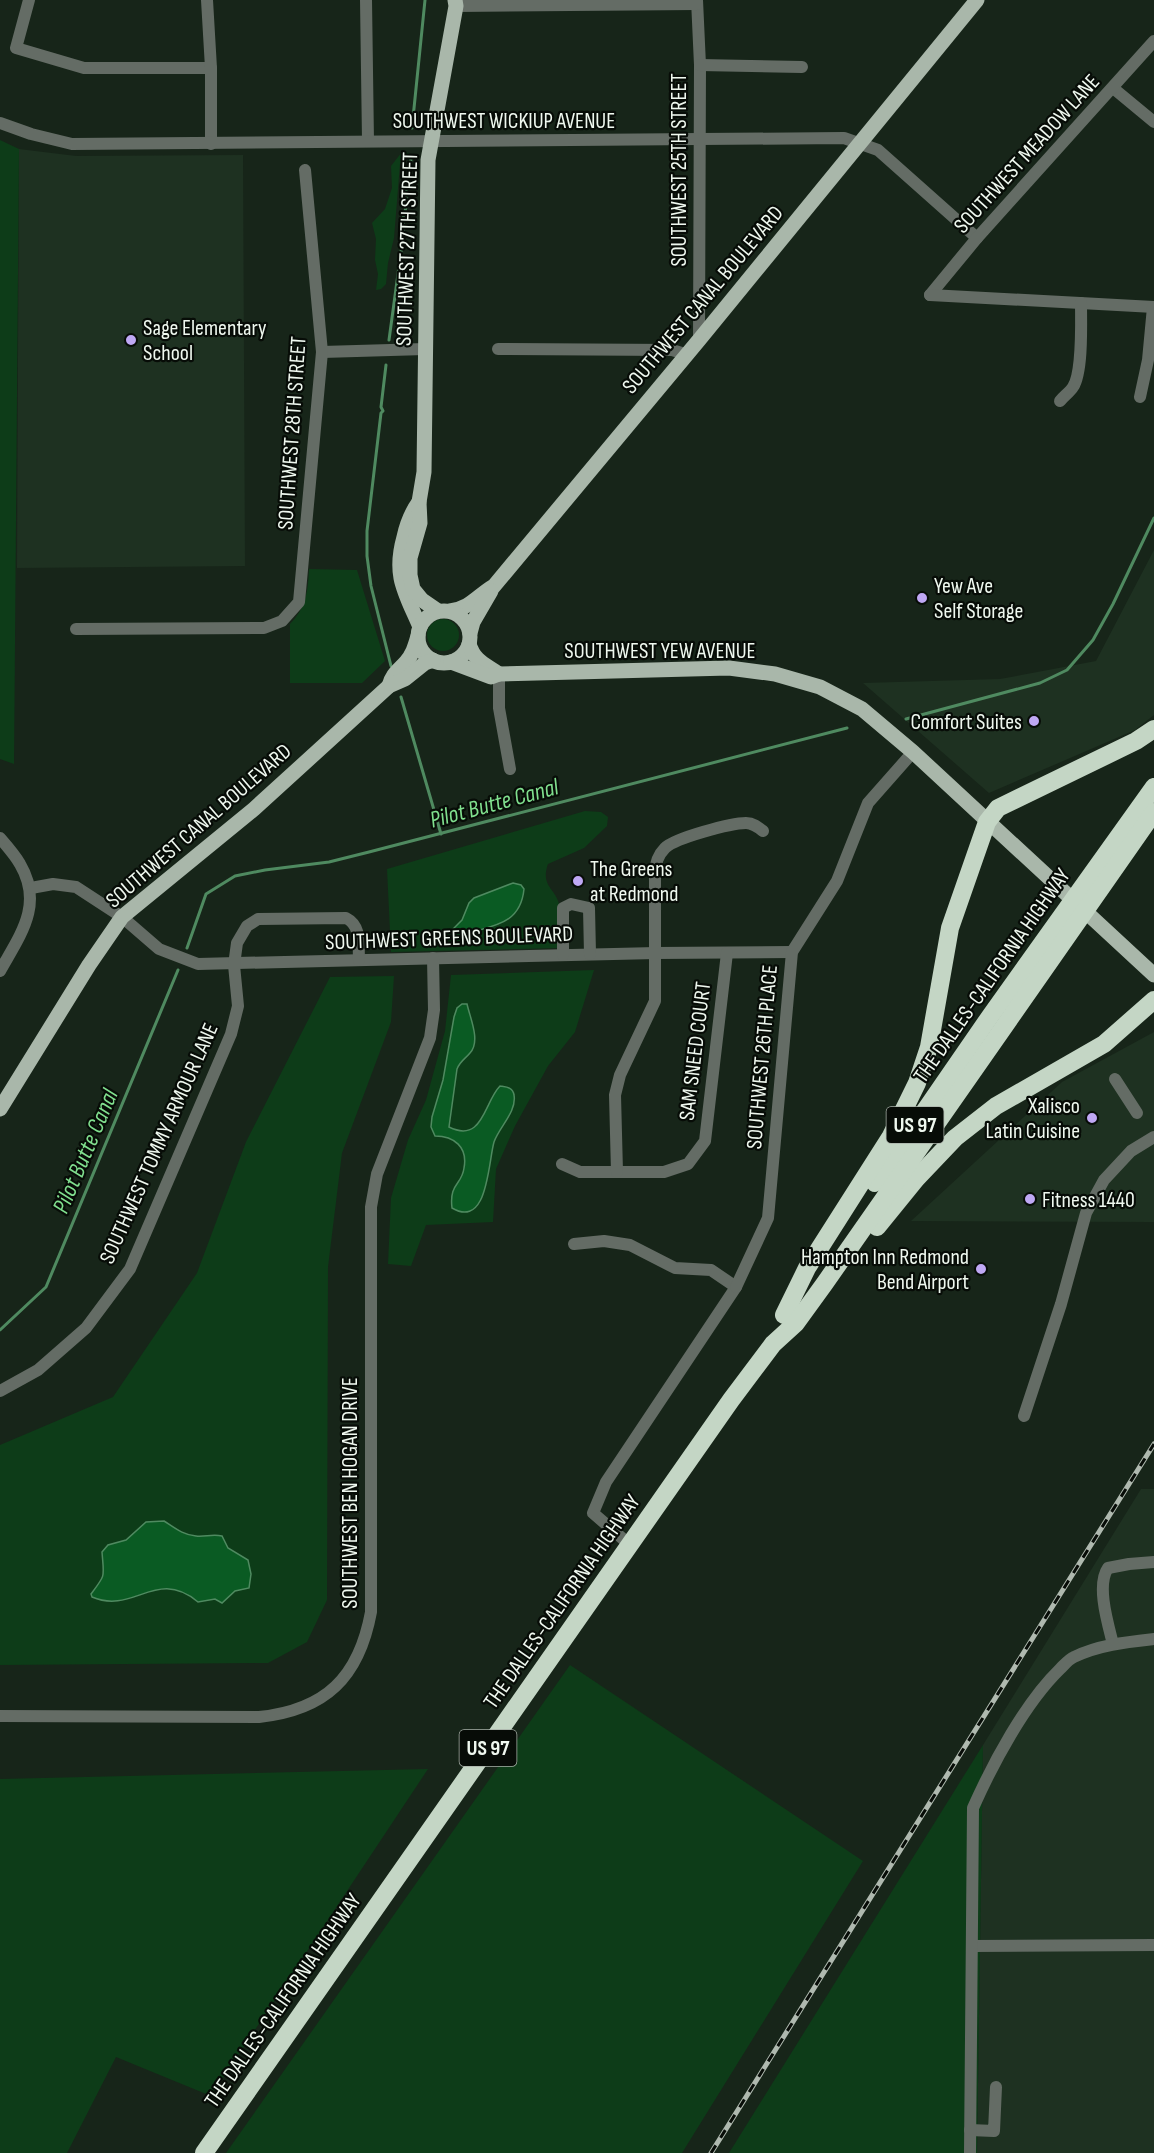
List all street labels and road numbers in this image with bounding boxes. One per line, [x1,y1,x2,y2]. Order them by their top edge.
street label: SOUTHWEST MEADOW LANE [948,69,1106,239]
street label: SOUTHWEST 25TH STREET [666,73,693,267]
street label: SOUTHWEST WICKIUP AVENUE [393,108,615,135]
street label: SOUTHWEST 27TH STREET [391,152,424,346]
street label: SOUTHWEST CANAL BOULEVARD [617,200,790,399]
street label: SOUTHWEST 28TH STREET [272,335,313,531]
street label: SOUTHWEST YEW AVENUE [564,638,756,665]
street label: SOUTHWEST CANAL BOULEVARD [101,738,297,914]
street label: THE DALLES-CALIFORNIA HIGHWAY [908,863,1077,1088]
street label: SOUTHWEST GREENS BOULEVARD [325,921,574,956]
street label: SOUTHWEST 26TH PLACE [741,964,784,1150]
street label: SAM SNEED COURT [674,980,717,1122]
street label: SOUTHWEST TOMMY ARMOUR LANE [94,1019,225,1268]
road number: US 97 [886,1107,944,1143]
street label: SOUTHWEST BEN HOGAN DRIVE [337,1377,364,1609]
street label: THE DALLES-CALIFORNIA HIGHWAY [478,1489,647,1714]
road number: US 97 [460,1730,516,1766]
street label: THE DALLES-CALIFORNIA HIGHWAY [199,1888,368,2113]

